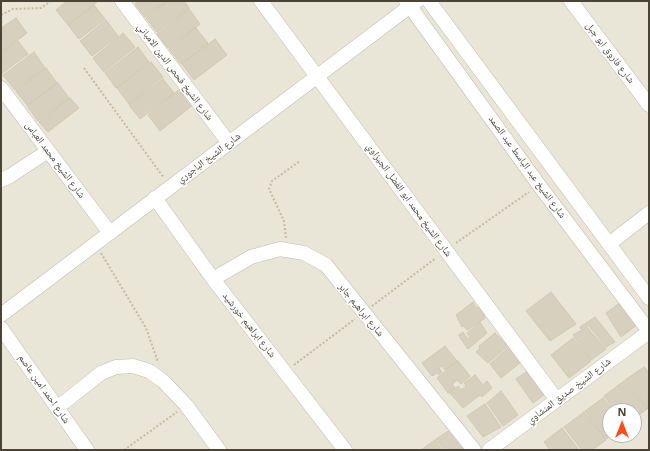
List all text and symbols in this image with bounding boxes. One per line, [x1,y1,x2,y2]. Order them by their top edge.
street label: شارع فاروق ابو جبل [583,20,637,86]
street label: شارع الشيخ فحص الدين الامباني [135,21,215,123]
street label: شارع الشيخ عبد الباسط عبد الصمد [486,113,568,221]
street label: شارع الشيخ محمد العباس [22,119,88,201]
street label: شارع الشيخ الباجوري [175,130,243,186]
street label: شارع الشيخ محمد ابو الفضل الجيزاوي [364,141,454,259]
street label: شارع ابراهيم جابر [336,281,386,339]
street label: شارع ابراهيم خورشيد [220,290,278,360]
street label: شارع احمد امين عاصم [16,352,72,426]
street label: شارع الشيخ صديق المنشاوي [525,355,613,427]
north arrow [602,403,642,443]
text: N [618,404,626,419]

